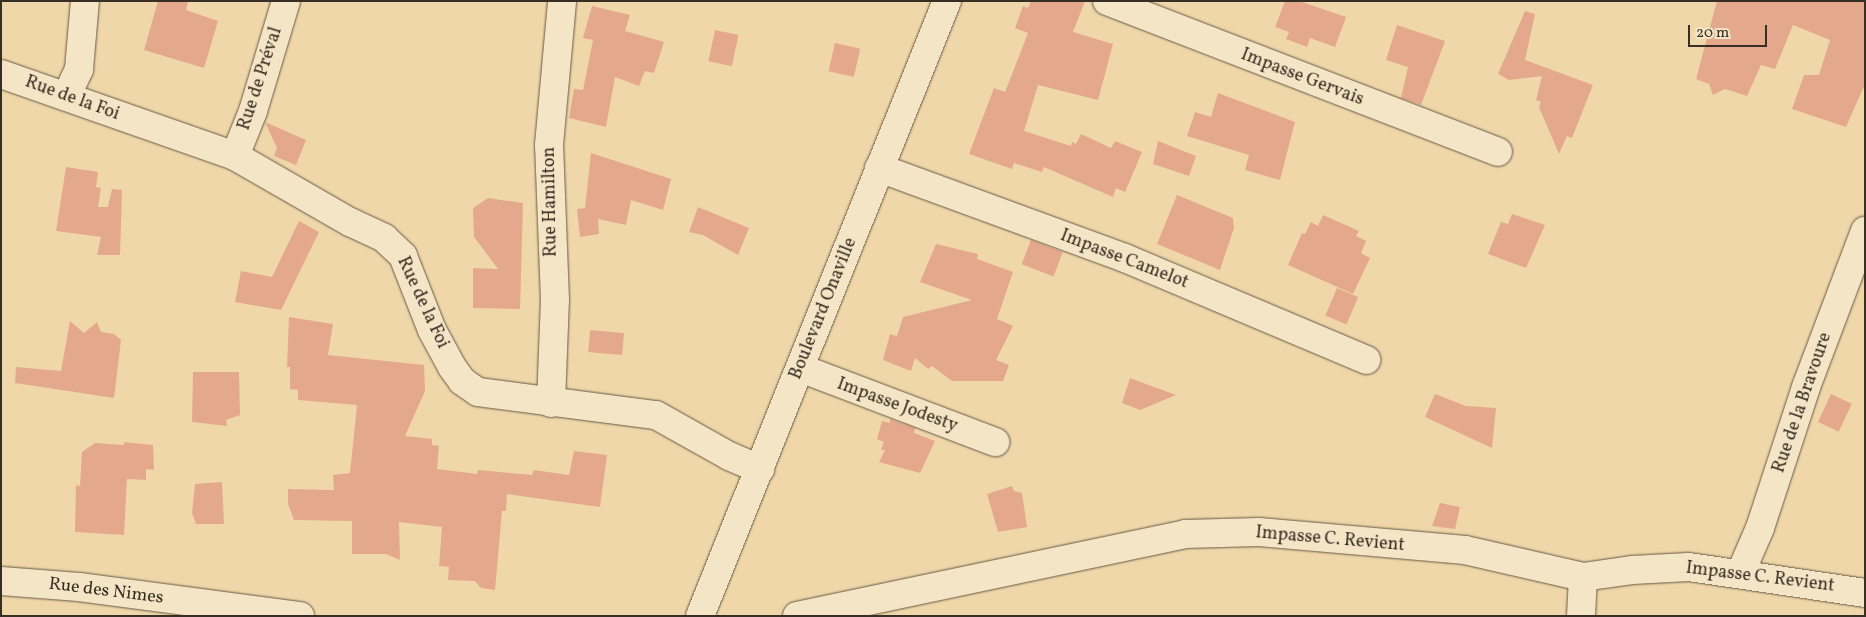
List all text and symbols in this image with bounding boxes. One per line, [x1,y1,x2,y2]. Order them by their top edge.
scale bar [1691,15,1770,47]
text: 20 m [1696,23,1729,44]
street label: Rue de Préval [234,25,288,133]
street label: Impasse Gervais [1237,45,1367,111]
street label: Rue de la Foi [22,72,122,126]
street label: Rue Hamilton [539,147,563,257]
street label: Impasse Camelot [1057,226,1191,294]
street label: Boulevard Onaville [786,235,862,383]
street label: Rue de la Foi [391,254,453,352]
street label: Rue de la Bravoure [1769,330,1837,476]
street label: Impasse Jodesty [834,374,960,438]
street label: Impasse C. Revient [1255,523,1405,557]
street label: Impasse C. Revient [1684,558,1836,598]
street label: Rue des Nimes [47,574,165,610]

